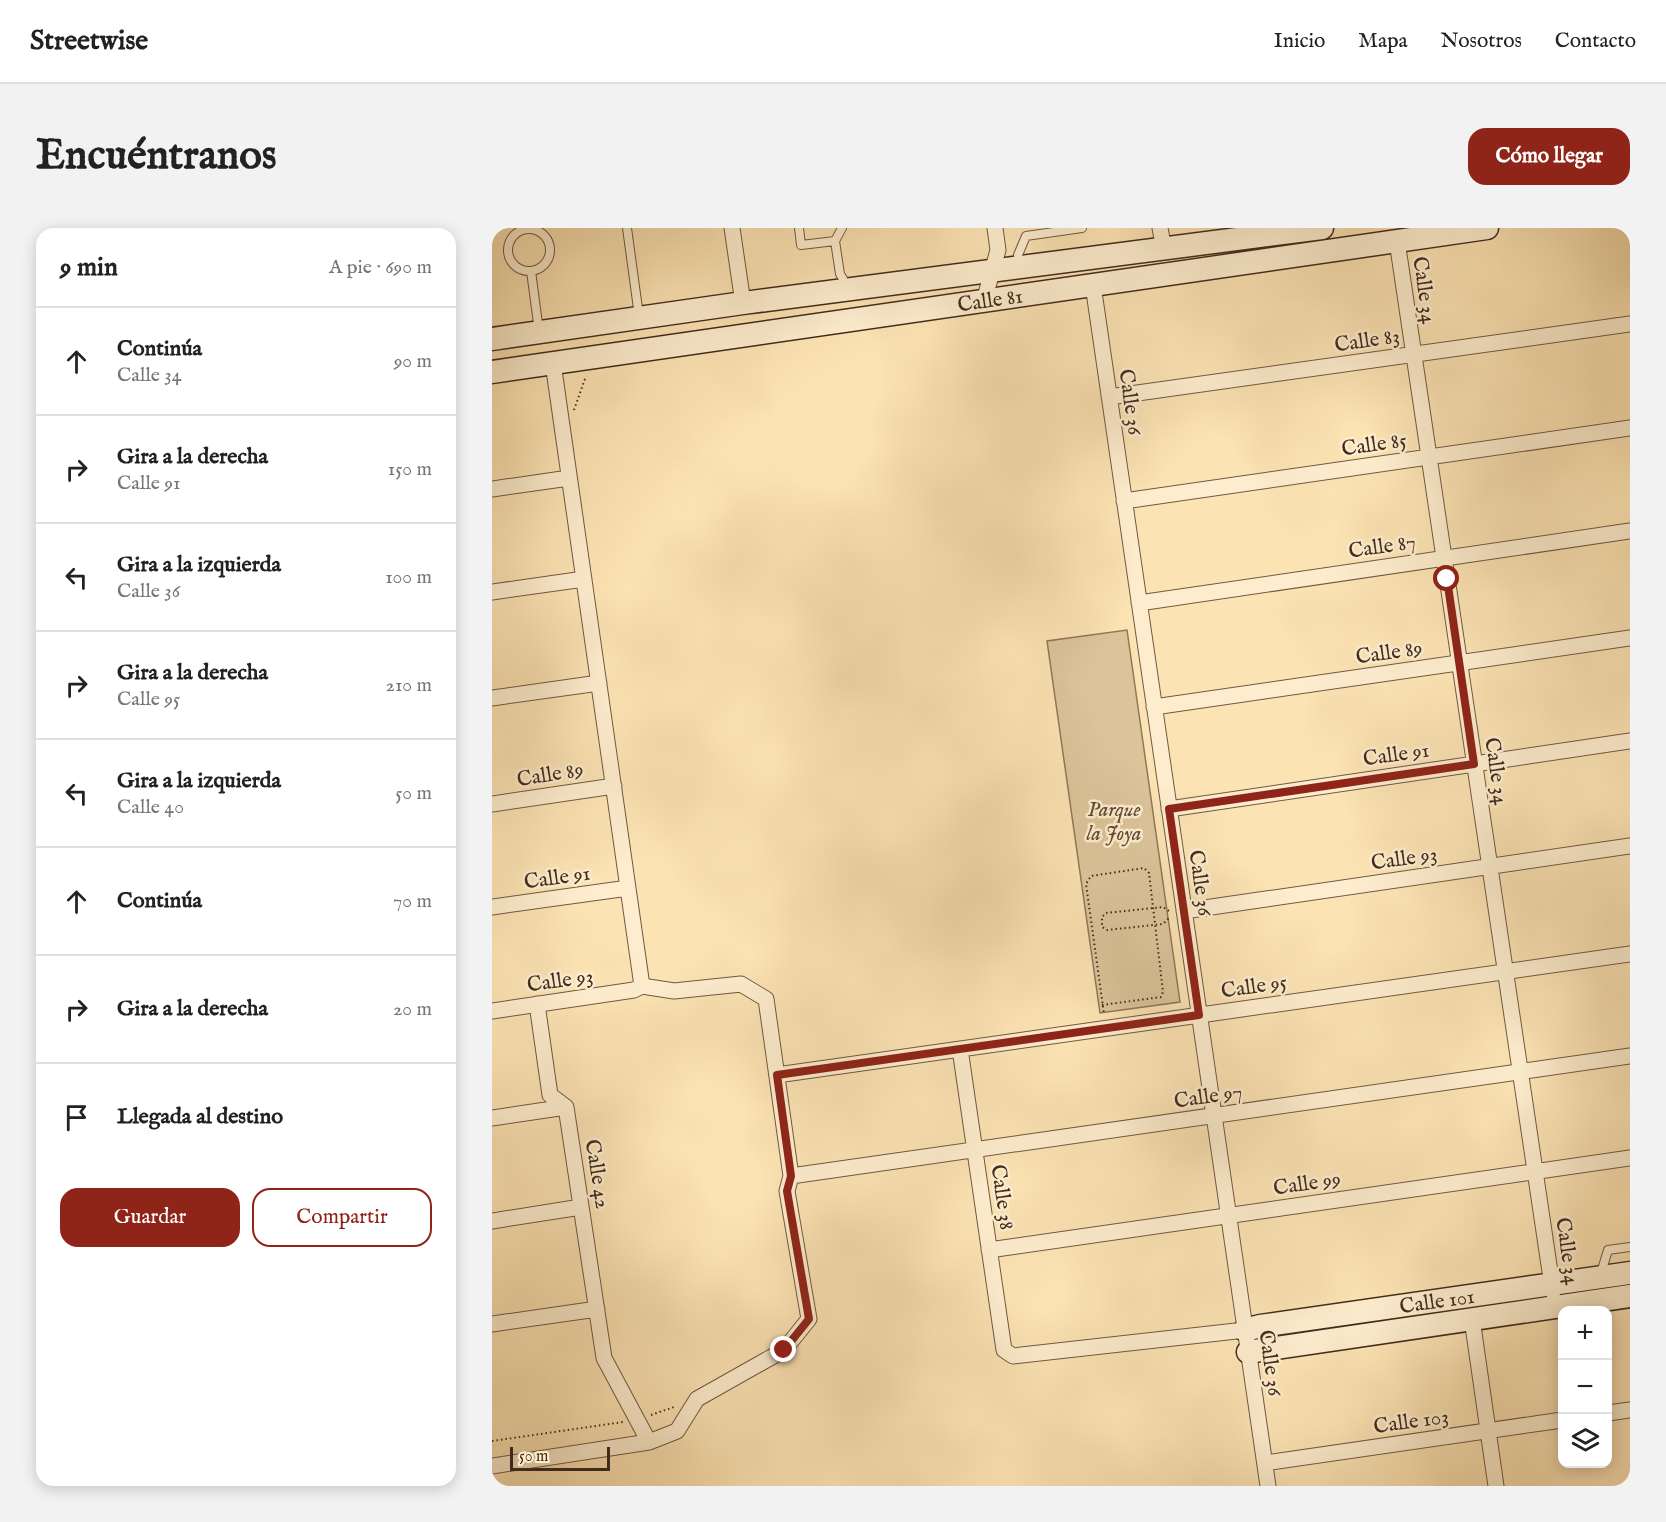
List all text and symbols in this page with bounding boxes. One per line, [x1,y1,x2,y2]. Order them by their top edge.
text: Streetwise [30,24,148,59]
text: Inicio [1274,28,1325,55]
text: Mapa [1358,28,1408,55]
text: Nosotros [1441,28,1522,55]
text: Contacto [1555,28,1636,55]
button: Cómo llegar [1468,128,1630,185]
text: Encuéntranos [36,130,277,183]
text: 9 min [60,251,118,284]
text: A pie · 690 m [329,255,432,280]
street label: Calle 34 [1405,255,1442,326]
street label: Calle 81 [956,284,1025,319]
street label: Calle 83 [1333,324,1402,359]
text: Continúa [117,335,202,363]
icon: ahead [60,345,93,378]
text: 90 m [394,349,432,374]
text: Calle 34 [117,363,182,388]
street label: Calle 36 [1112,367,1148,438]
street label: Calle 85 [1340,428,1409,463]
text: Gira a la derecha [117,443,268,471]
icon: right [60,453,93,486]
text: 150 m [388,457,432,482]
text: Calle 91 [117,471,180,496]
street label: Calle 87 [1347,529,1418,566]
text: Gira a la izquierda [117,551,281,579]
icon: left [60,561,93,594]
text: 100 m [385,565,432,590]
route start [1433,565,1459,591]
text: Calle 36 [117,579,180,604]
street label: Calle 89 [1354,635,1424,672]
text: Gira a la derecha [117,659,268,687]
icon: right [60,669,93,702]
text: 210 m [386,673,432,698]
text: Calle 95 [117,687,180,712]
street label: Calle 34 [1477,736,1514,807]
street label: Calle 91 [1361,737,1431,773]
street label: Calle 89 [515,757,585,794]
text: Gira a la izquierda [117,767,281,795]
icon: left [60,777,93,810]
text: 50 m [395,781,432,806]
text: Calle 40 [117,795,184,820]
park label: Parque la Joya [1087,797,1141,848]
street label: Calle 93 [1369,841,1439,877]
street label: Calle 36 [1182,848,1218,919]
street label: Calle 91 [522,860,592,896]
icon: ahead [60,885,93,918]
text: Continúa [117,887,202,915]
text: 70 m [393,889,432,914]
street label: Calle 93 [525,963,595,999]
street label: Calle 95 [1219,969,1289,1005]
icon: right [60,993,93,1026]
text: Gira a la derecha [117,995,268,1023]
text: 20 m [393,997,432,1022]
street label: Calle 97 [1172,1079,1244,1116]
icon: arrive [60,1101,93,1134]
text: Llegada al destino [117,1103,283,1131]
street label: Calle 42 [578,1138,615,1211]
street label: Calle 38 [984,1163,1019,1232]
street label: Calle 99 [1272,1166,1343,1203]
button: Guardar [60,1188,240,1247]
button: Compartir [252,1188,432,1247]
street label: Calle 34 [1548,1216,1585,1287]
street label: Calle 101 [1398,1284,1476,1321]
map controls [1558,1306,1612,1468]
button: + [1558,1306,1612,1360]
street label: Calle 36 [1252,1328,1288,1399]
route end [770,1336,796,1362]
button: − [1558,1360,1612,1414]
street label: Calle 103 [1372,1404,1451,1441]
button: layers [1558,1414,1612,1468]
scale bar [510,1444,610,1472]
text: 50 m [519,1447,548,1467]

